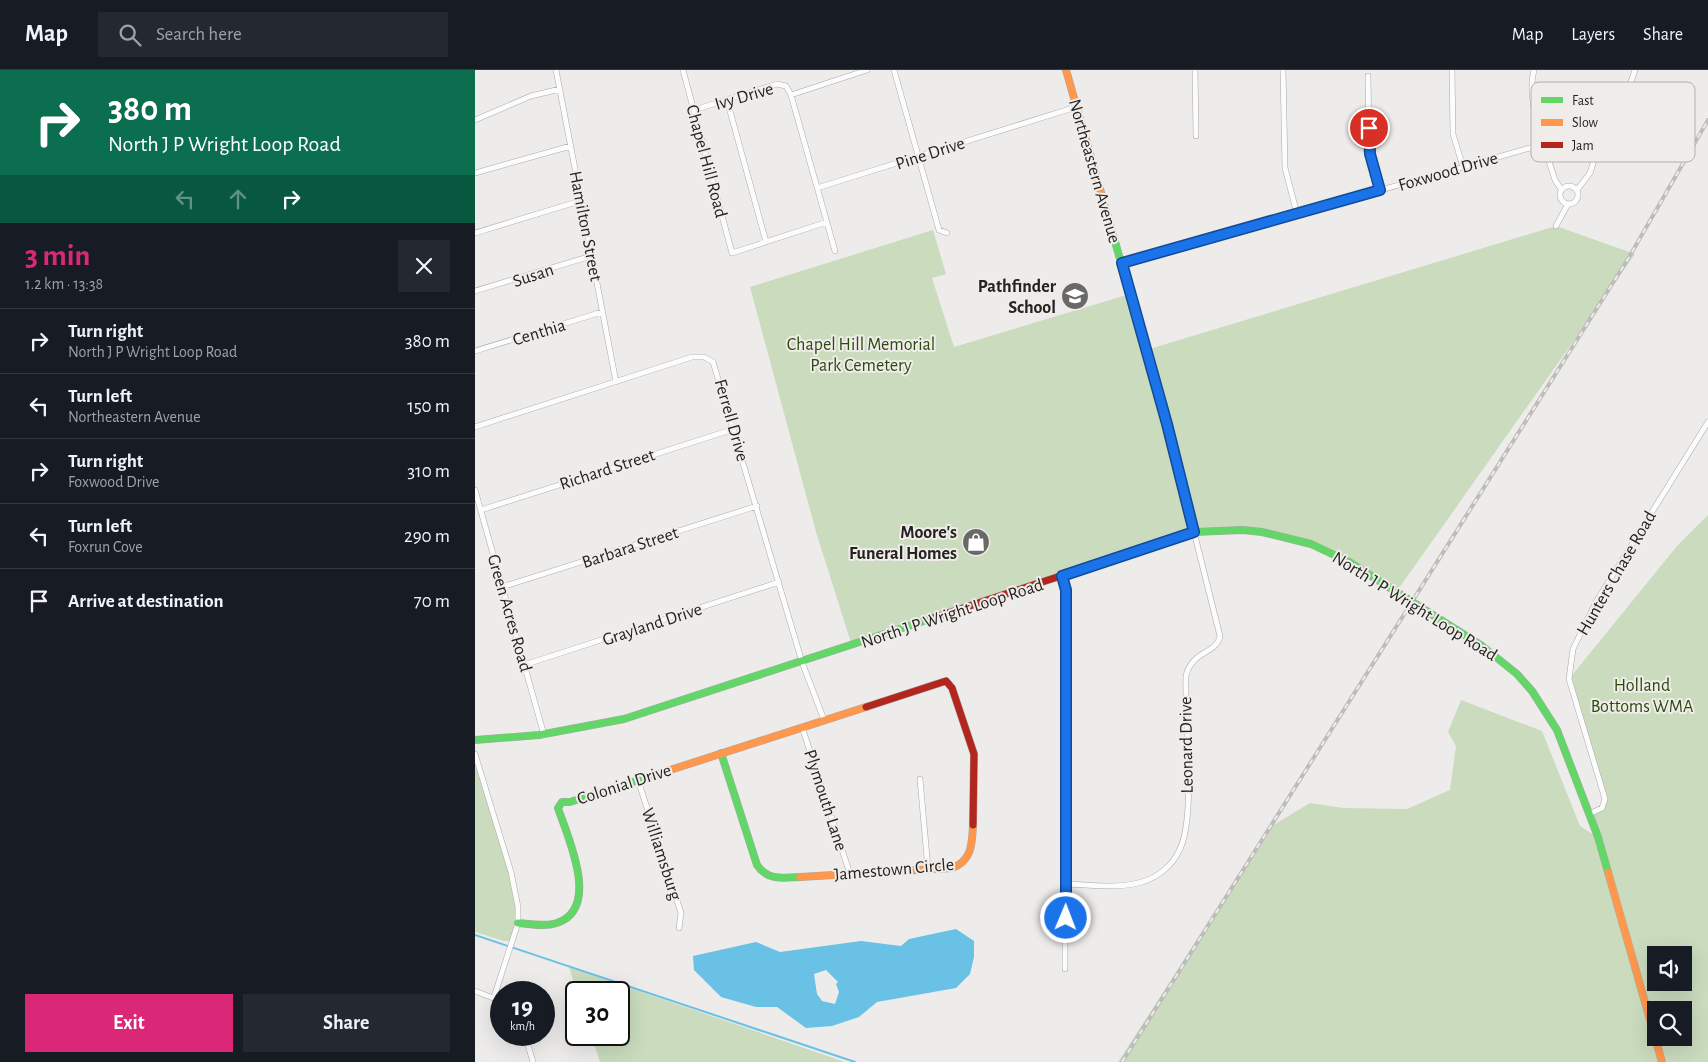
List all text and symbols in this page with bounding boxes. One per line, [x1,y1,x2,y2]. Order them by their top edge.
search box [98,12,448,57]
icon: search [116,21,144,49]
text: Map [25,22,68,46]
text: Search here [156,25,242,44]
text: Map [1512,26,1543,44]
text: Layers [1571,26,1615,44]
text: Share [1643,26,1683,44]
street label: Ivy Drive [713,80,776,114]
legend [1531,82,1695,162]
icon: right [25,90,90,155]
text: 380 m [108,92,192,127]
text: Fast [1572,94,1594,108]
street label: Northeastern Avenue [1065,97,1123,245]
street label: Chapel Hill Road [682,103,730,220]
pin [1348,107,1390,149]
icon: arrive [1355,114,1383,142]
text: Slow [1572,116,1599,130]
text: North J P Wright Loop Road [108,133,341,155]
street label: Pine Drive [893,134,967,174]
text: Jam [1572,139,1594,153]
street label: Foxwood Drive [1396,149,1500,195]
street label: Hamilton Street [565,169,605,283]
icon: left [171,185,199,213]
icon: ahead [224,185,252,213]
icon: right [277,185,305,213]
button: close [398,240,450,292]
text: 3 min [25,241,90,271]
street label: Susan [511,261,556,291]
text: 1.2 km · 13:38 [25,276,103,292]
place label: Pathfinder School [978,278,1057,317]
school or university icon: Pathfinder School [1060,281,1090,311]
street label: Centhia [511,316,568,350]
text: Turn right [68,322,143,341]
icon: right [25,327,53,355]
text: 380 m [405,332,450,351]
park label: Chapel Hill Memorial Park Cemetery [787,336,935,375]
text: North J P Wright Loop Road [68,344,237,360]
street label: Ferrell Drive [711,377,751,463]
text: Turn left [68,387,132,406]
icon: left [25,392,53,420]
text: 150 m [407,397,450,416]
text: Northeastern Avenue [68,409,201,425]
street label: Richard Street [557,446,658,494]
text: Turn right [68,452,143,471]
icon: right [25,457,53,485]
text: 310 m [407,462,450,481]
text: Foxwood Drive [68,474,159,490]
street label: Hunters Chase Road [1574,508,1660,639]
text: Turn left [68,517,132,536]
icon: left [25,522,53,550]
street label: Barbara Street [580,524,681,572]
place label: Moore's Funeral Homes [849,524,957,563]
text: 290 m [404,527,450,546]
shop icon: Moore's Funeral Homes [961,527,991,557]
text: Foxrun Cove [68,539,143,555]
street label: North J P Wright Loop Road [1329,549,1500,665]
street label: Green Acres Road [484,552,534,674]
street label: North J P Wright Loop Road [859,576,1046,652]
icon: arrive [25,587,53,615]
text: Arrive at destination [68,592,224,611]
text: 70 m [414,592,450,611]
street label: Grayland Drive [600,600,704,649]
park label: Holland Bottoms WMA [1591,677,1694,716]
street label: Leonard Drive [1177,696,1197,794]
street label: Plymouth Lane [800,748,850,853]
street label: Colonial Drive [575,761,674,809]
street label: Williamsburg [638,806,684,903]
street label: Jamestown Circle [833,856,955,884]
position arrow [1039,891,1091,943]
map controls [1647,946,1692,1046]
button: sound [1647,946,1692,991]
speed limit sign: 30 [565,981,630,1046]
button: Exit [25,994,233,1052]
button: Share [243,994,450,1052]
text: 19 [512,995,533,1020]
button: search [1647,1001,1692,1046]
text: km/h [510,1020,535,1032]

